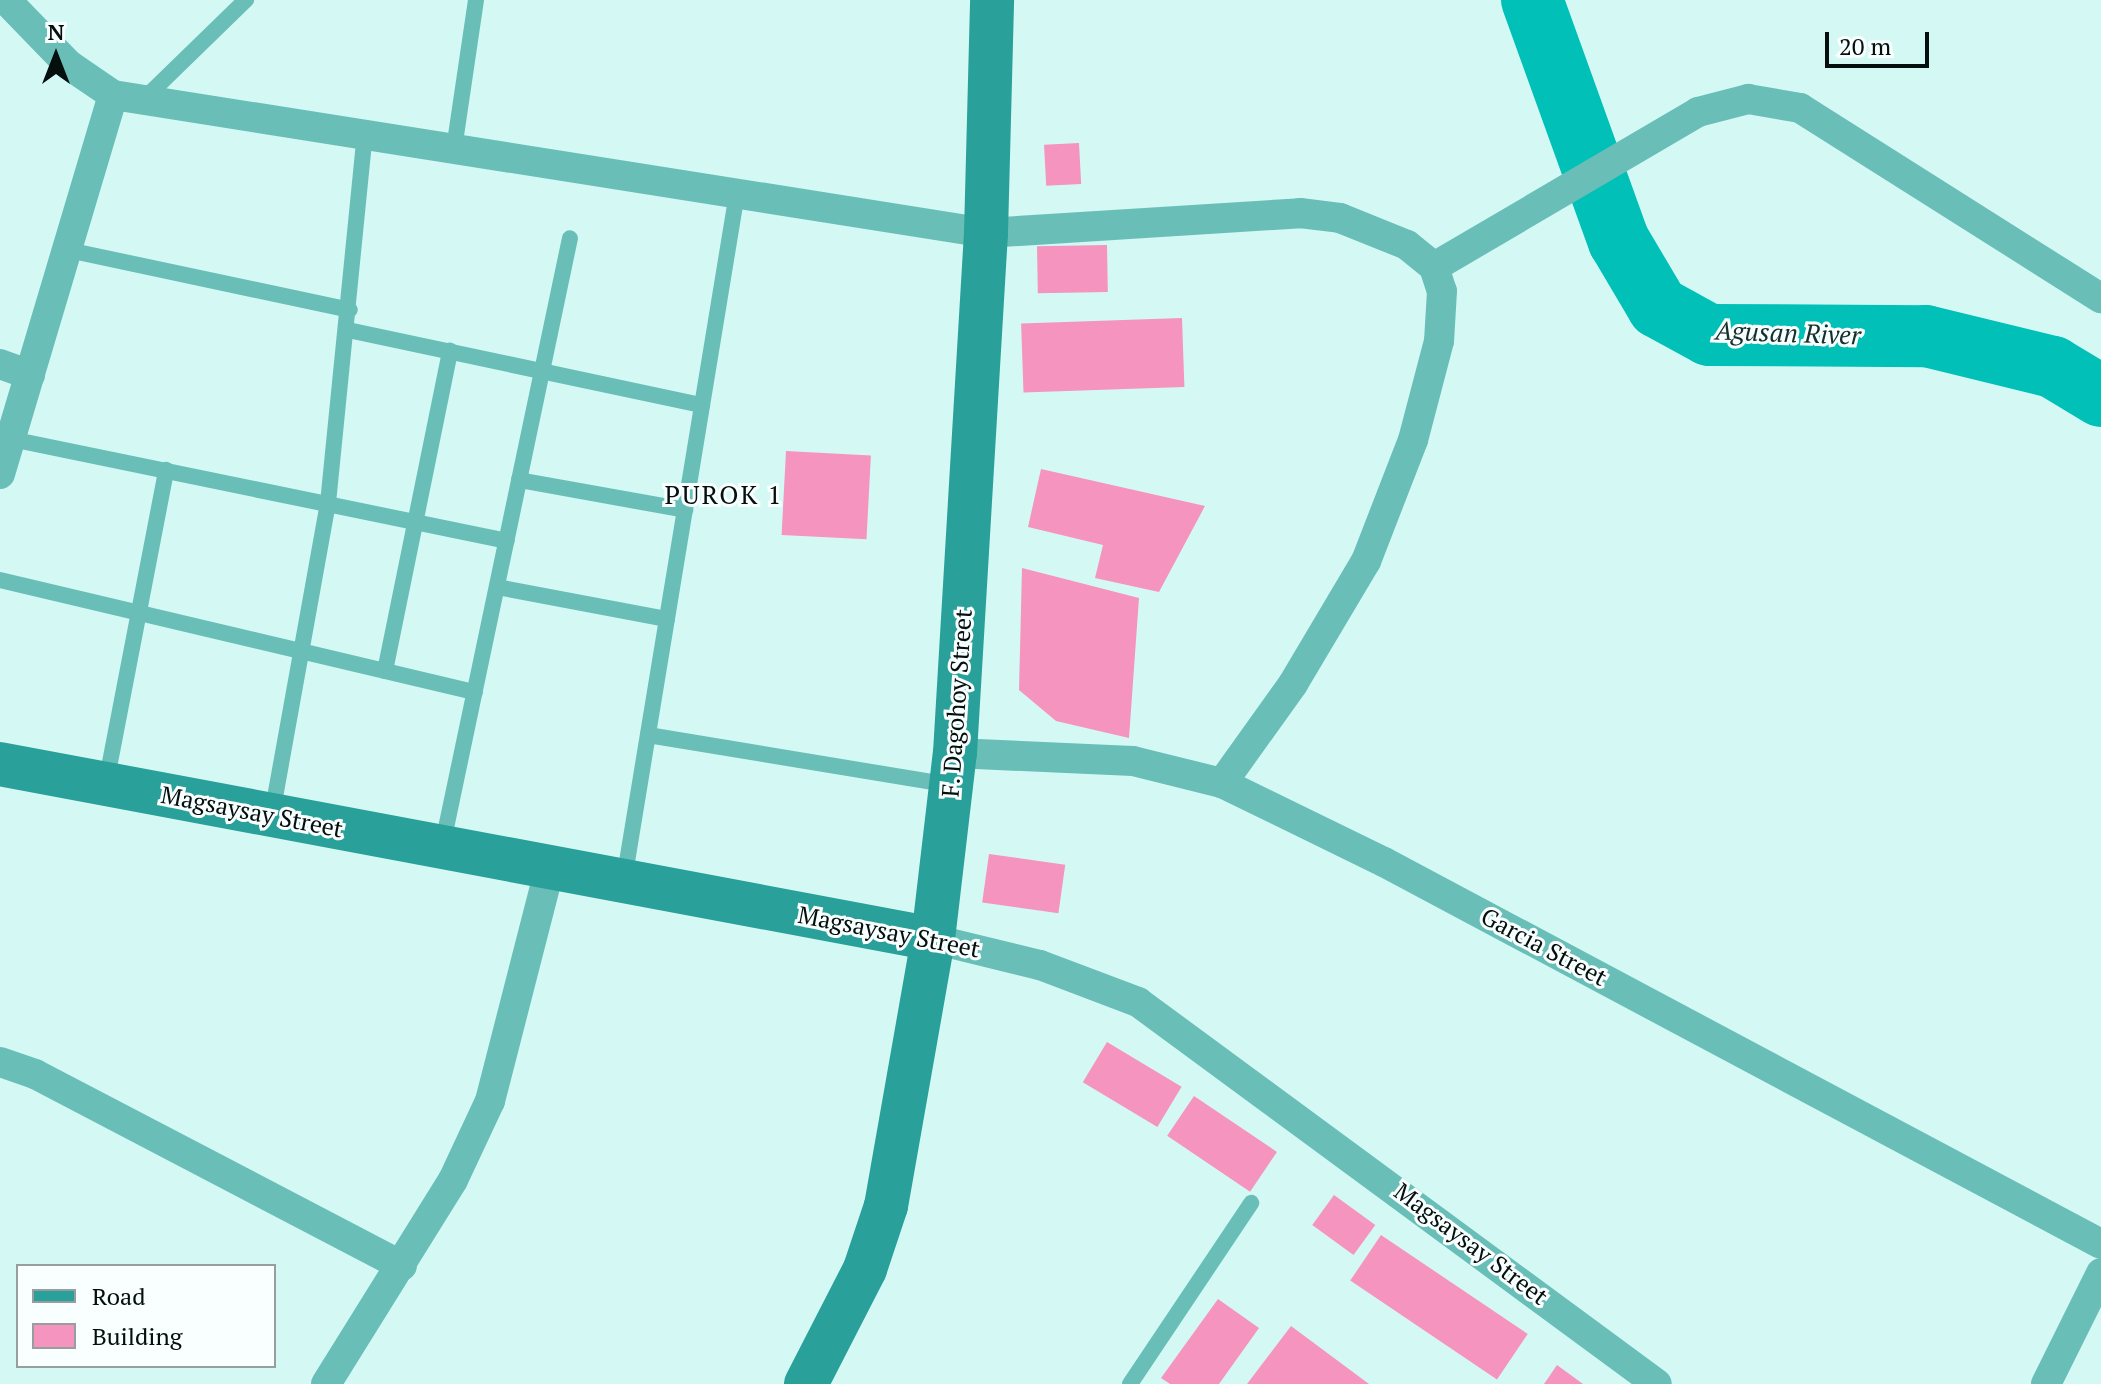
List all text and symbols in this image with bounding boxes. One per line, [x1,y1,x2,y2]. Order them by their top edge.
north arrow [16,16,96,96]
scale bar [1829,16,1933,66]
text: N [48,17,64,46]
text: 20 m [1839,30,1891,62]
water label: Agusan River [1715,315,1861,351]
district label: PUROK 1 [665,479,783,511]
street label: F. Dagohoy Street [936,607,978,799]
street label: Magsaysay Street [159,780,345,844]
street label: Magsaysay Street [796,900,982,964]
street label: Garcia Street [1476,902,1612,992]
street label: Magsaysay Street [1389,1177,1553,1311]
legend [16,1264,276,1368]
text: Road [92,1280,146,1312]
text: Building [92,1320,182,1352]

